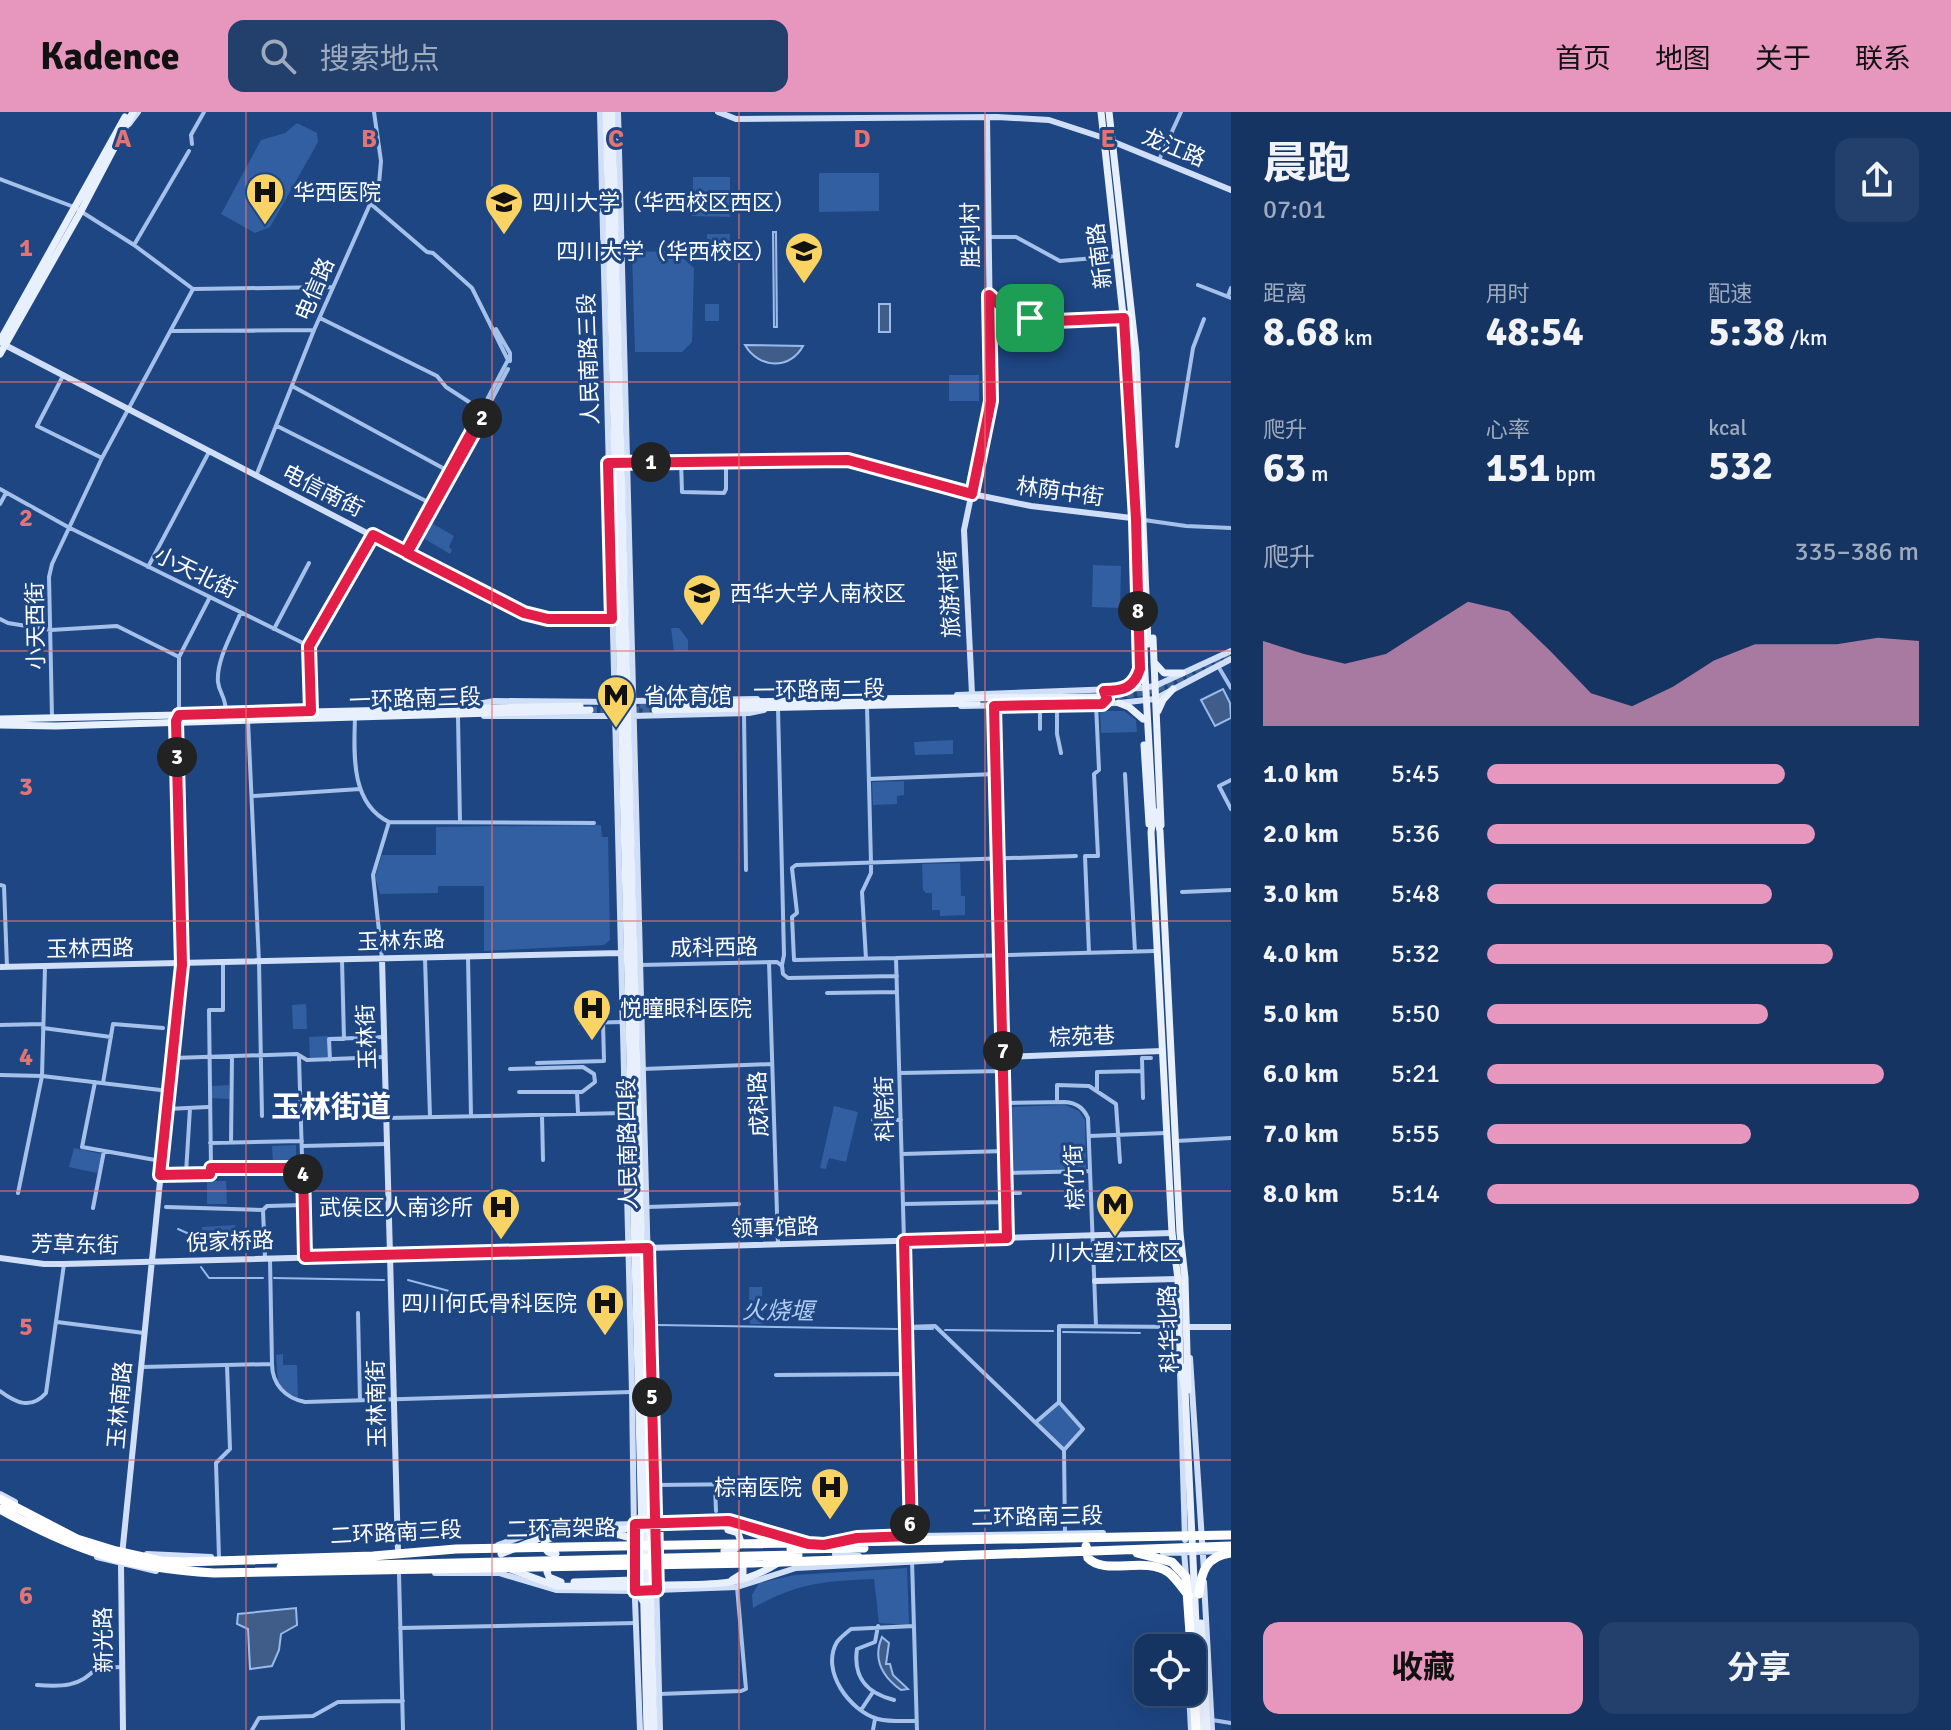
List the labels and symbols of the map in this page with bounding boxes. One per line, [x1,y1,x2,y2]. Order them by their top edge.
text: A [115,123,132,155]
text: B [361,123,377,155]
text: C [608,123,624,155]
text: D [853,123,871,155]
text: E [1101,123,1115,155]
street label: 龙江路 [1138,123,1209,172]
hospital icon: 华西医院 [244,171,286,226]
place label: 华西医院 [293,179,381,206]
school or university icon: 四川大学（华西校区西区） [483,181,525,236]
place label: 四川大学（华西校区西区） [532,189,796,216]
street label: 胜利村 [956,202,985,268]
street label: 新南路 [1082,222,1117,290]
school or university icon: 四川大学（华西校区） [783,230,825,285]
text: 1 [19,232,33,264]
place label: 四川大学（华西校区） [556,238,776,265]
street label: 电信路 [289,254,340,325]
pin [996,284,1064,352]
street label: 人民南路三段 [573,293,604,425]
pin: 2 [462,398,502,438]
pin: 1 [631,442,671,482]
street label: 电信南街 [277,458,368,522]
street label: 林荫中街 [1014,472,1105,511]
text: 2 [19,502,33,534]
street label: 小天北街 [150,541,241,604]
street label: 旅游村街 [934,549,965,639]
school or university icon: 西华大学人南校区 [681,572,723,627]
place label: 西华大学人南校区 [730,580,906,607]
street label: 小天西街 [21,582,50,670]
pin: 8 [1118,591,1158,631]
metro station icon: 省体育馆 [595,674,637,729]
street label: 一环路南二段 [753,675,885,704]
place label: 省体育馆 [644,682,732,709]
street label: 一环路南三段 [349,683,481,714]
pin: 3 [157,737,197,777]
text: 3 [19,771,33,803]
street label: 玉林东路 [357,925,445,956]
street label: 成科西路 [670,933,758,962]
street label: 玉林西路 [46,934,134,963]
hospital icon: 悦瞳眼科医院 [571,987,613,1042]
place label: 悦瞳眼科医院 [620,995,752,1022]
street label: 玉林街 [352,1004,381,1070]
street label: 棕苑巷 [1049,1022,1115,1051]
pin: 7 [983,1031,1023,1071]
text: 4 [19,1041,33,1073]
street label: 成科路 [744,1071,773,1137]
street label: 科院街 [870,1076,899,1142]
street label: 人民南路四段 [613,1078,642,1210]
district label: 玉林街道 [271,1089,391,1126]
street label: 棕竹街 [1060,1144,1089,1210]
pin: 4 [283,1154,323,1194]
metro station icon: 川大望江校区 [1094,1183,1136,1238]
hospital icon: 武侯区人南诊所 [480,1186,522,1241]
place label: 武侯区人南诊所 [319,1194,473,1221]
street label: 领事馆路 [731,1212,819,1243]
street label: 倪家桥路 [186,1226,274,1257]
street label: 芳草东街 [31,1230,119,1259]
place label: 川大望江校区 [1049,1239,1181,1266]
hospital icon: 四川何氏骨科医院 [584,1282,626,1337]
street label: 科华北路 [1153,1285,1184,1373]
place label: 四川何氏骨科医院 [401,1290,577,1317]
water label: 火烧堰 [742,1295,818,1327]
text: 5 [19,1311,33,1343]
street label: 玉林南路 [102,1360,137,1450]
street label: 玉林南街 [362,1360,391,1448]
pin: 5 [632,1377,672,1417]
hospital icon: 棕南医院 [809,1466,851,1521]
place label: 棕南医院 [714,1474,802,1501]
street label: 二环路南三段 [971,1502,1103,1531]
pin: 6 [890,1504,930,1544]
street label: 二环高架路 [506,1514,616,1543]
street label: 二环路南三段 [329,1516,463,1549]
text: 6 [19,1580,33,1612]
street label: 新光路 [89,1607,118,1673]

